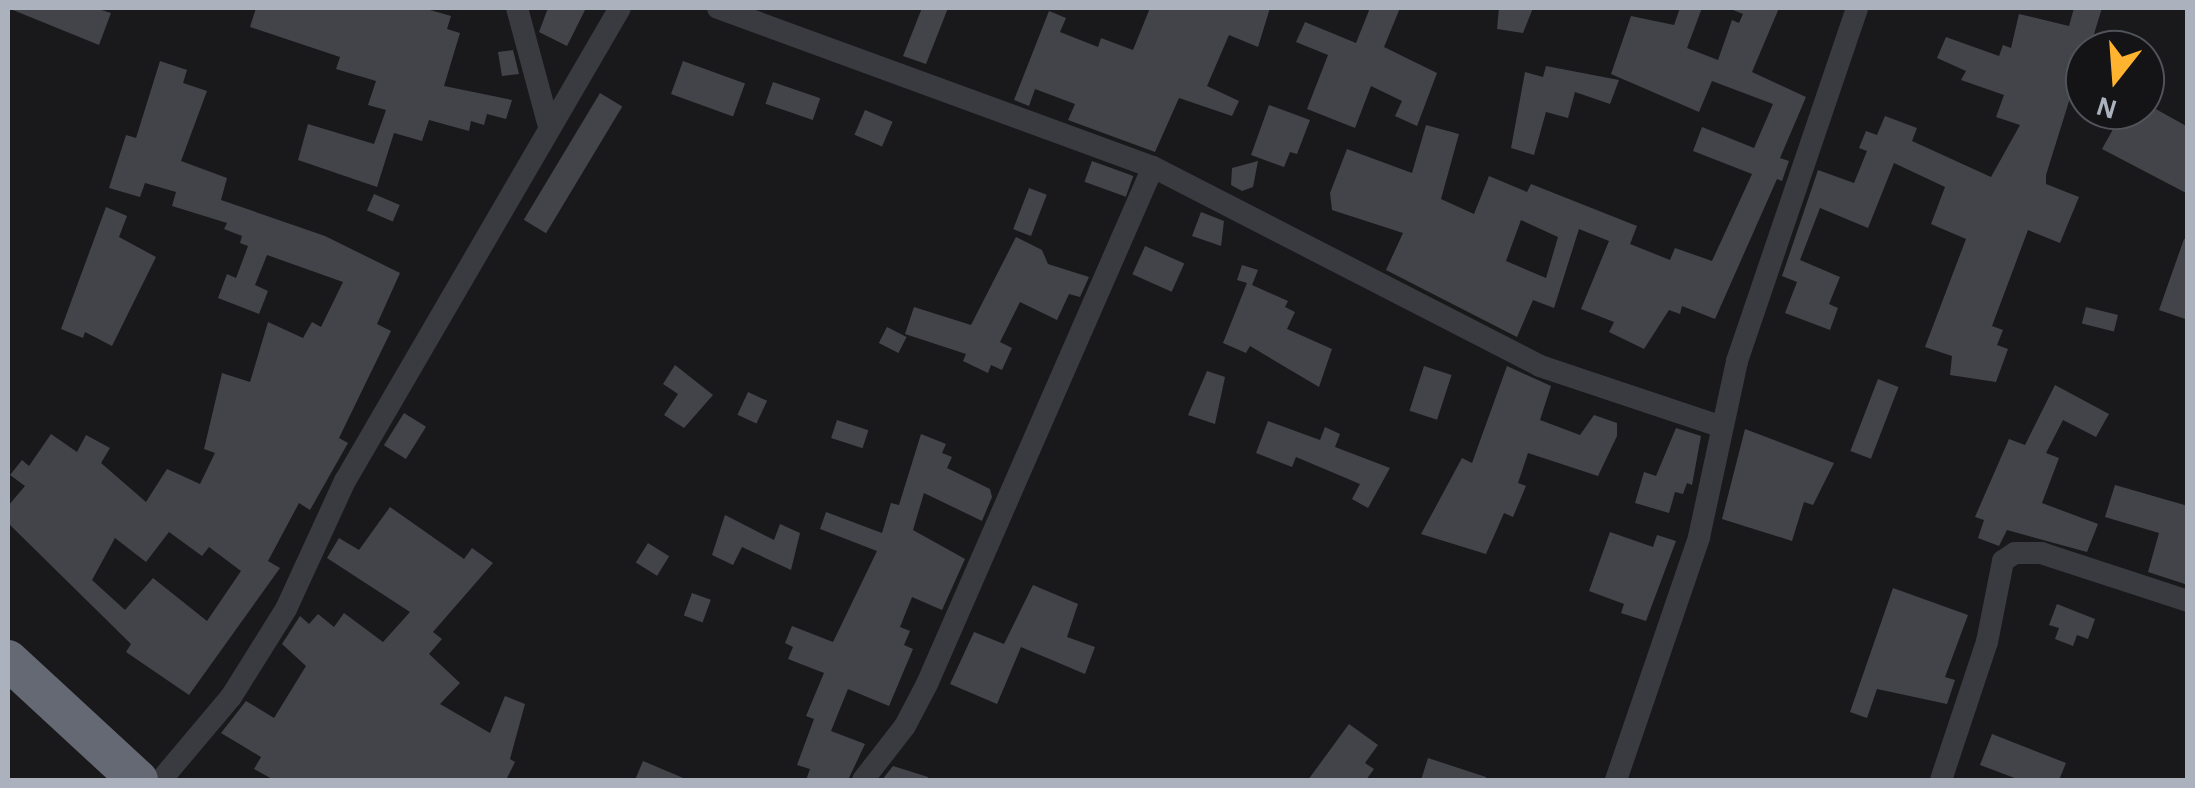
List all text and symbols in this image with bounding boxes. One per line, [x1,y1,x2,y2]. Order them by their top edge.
north arrow [2065,30,2165,130]
text: N [2093,91,2120,123]

